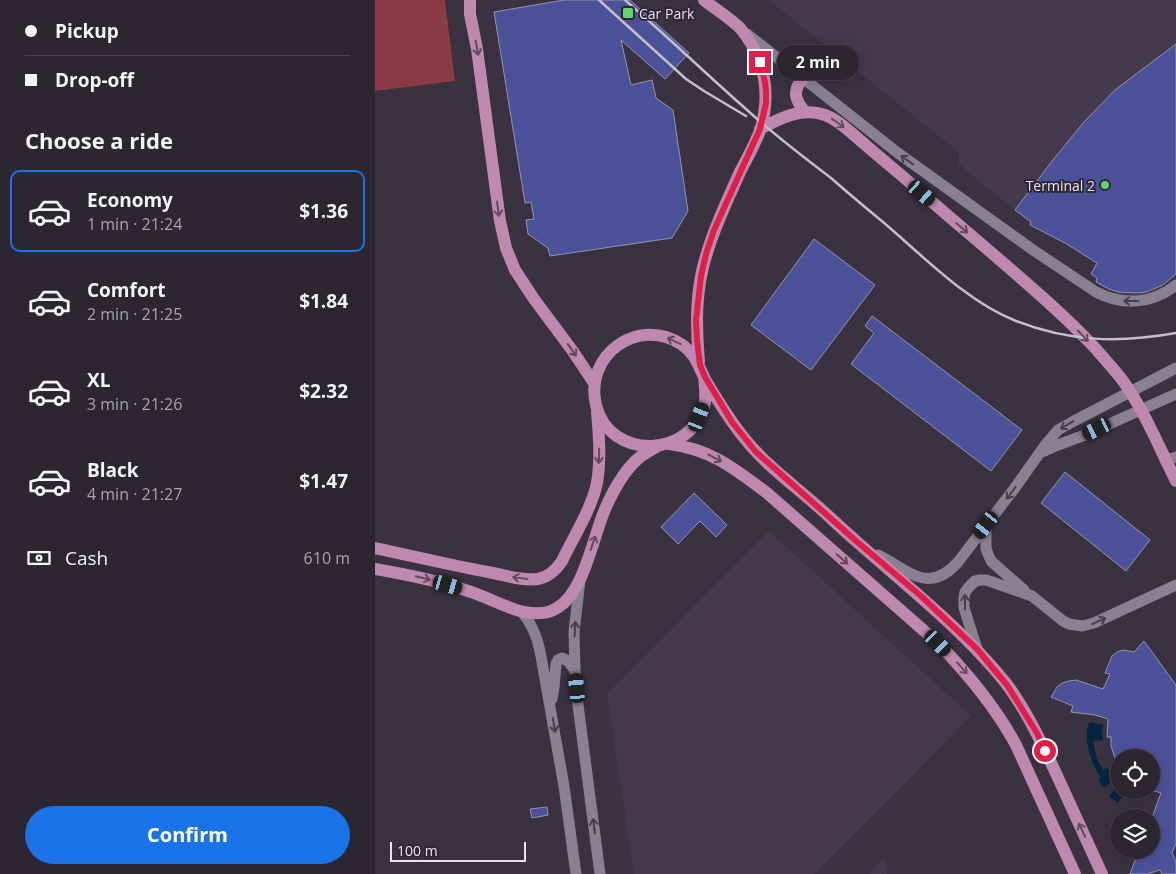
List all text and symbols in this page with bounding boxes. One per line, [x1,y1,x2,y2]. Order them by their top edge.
place label: Car Park [639,4,695,23]
marker: Car Park [621,6,635,20]
text: Pickup [55,18,119,44]
one-way arrow [472,40,482,56]
callout: 2 min [777,44,860,80]
route end [749,51,771,73]
text: 2 min [796,51,840,73]
text: Drop-off [55,67,134,93]
one-way arrow [831,118,845,128]
text: Choose a ride [25,125,173,155]
one-way arrow [900,155,914,165]
place label: Terminal 2 [1026,176,1095,195]
car [905,177,938,209]
marker: Terminal 2 [1099,179,1111,191]
text: Economy [87,187,173,213]
icon: car [27,189,72,234]
text: $1.36 [299,198,348,224]
one-way arrow [493,201,503,217]
text: 1 min · 21:24 [87,213,182,235]
one-way arrow [955,222,968,233]
text: Comfort [87,277,166,303]
icon: car [27,279,72,324]
text: $1.84 [299,288,348,314]
one-way arrow [1124,296,1140,306]
text: 2 min · 21:25 [87,303,182,325]
one-way arrow [1077,329,1089,342]
one-way arrow [667,336,682,346]
one-way arrow [567,343,577,357]
text: XL [87,367,110,393]
icon: car [27,369,72,414]
text: $2.32 [299,378,348,404]
text: 3 min · 21:26 [87,393,182,415]
car [686,400,711,434]
car [1080,416,1113,442]
one-way arrow [1060,420,1074,430]
one-way arrow [594,448,604,464]
one-way arrow [708,453,722,463]
text: Black [87,457,139,483]
icon: car [27,459,72,504]
text: $1.47 [299,468,348,494]
text: 4 min · 21:27 [87,483,182,505]
one-way arrow [1005,486,1016,499]
car [970,509,1001,541]
one-way arrow [589,535,598,551]
icon: cash [25,544,53,572]
text: Cash [65,545,108,571]
text: 610 m [304,547,350,569]
one-way arrow [836,553,849,565]
one-way arrow [512,573,528,583]
one-way arrow [414,574,430,583]
car [431,574,464,596]
one-way arrow [960,595,970,611]
one-way arrow [1091,615,1106,625]
one-way arrow [570,622,579,638]
car [922,627,953,659]
one-way arrow [956,662,968,675]
car [568,672,585,704]
one-way arrow [549,717,559,733]
route start [1034,740,1056,762]
map controls [1110,749,1160,859]
button: locate [1110,749,1160,799]
button: Confirm [25,806,350,864]
button: layers [1110,809,1160,859]
one-way arrow [589,818,599,834]
one-way arrow [1077,823,1086,838]
scale bar [390,839,526,862]
text: 100 m [397,841,438,860]

